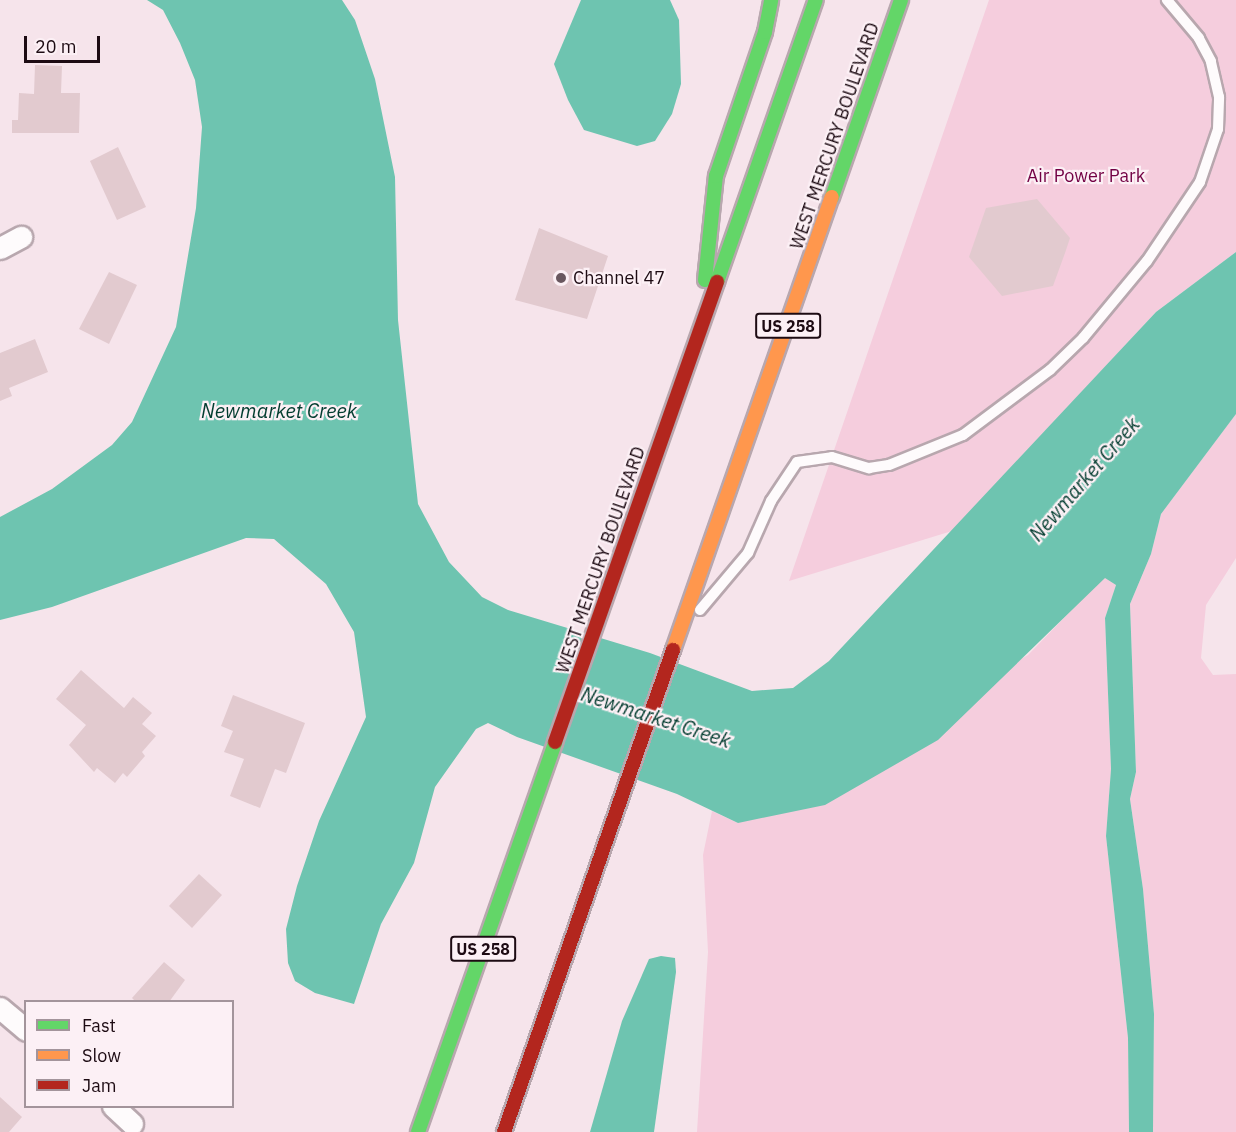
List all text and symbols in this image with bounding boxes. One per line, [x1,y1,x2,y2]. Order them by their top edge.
street label: WEST MERCURY BOULEVARD [786,20,884,252]
scale bar [27,24,104,62]
text: 20 m [35,35,77,58]
park label: Air Power Park [1027,165,1145,187]
place label: Channel 47 [573,267,665,289]
marker: Channel 47 [554,271,568,285]
road number: US 258 [755,313,821,339]
water label: Newmarket Creek [201,398,357,422]
water label: Newmarket Creek [1024,412,1144,546]
street label: WEST MERCURY BOULEVARD [552,444,650,676]
water label: Newmarket Creek [578,681,734,753]
road number: US 258 [450,936,516,962]
legend [24,1000,234,1108]
text: Fast [82,1014,116,1037]
text: Slow [82,1044,121,1067]
text: Jam [82,1074,117,1097]

